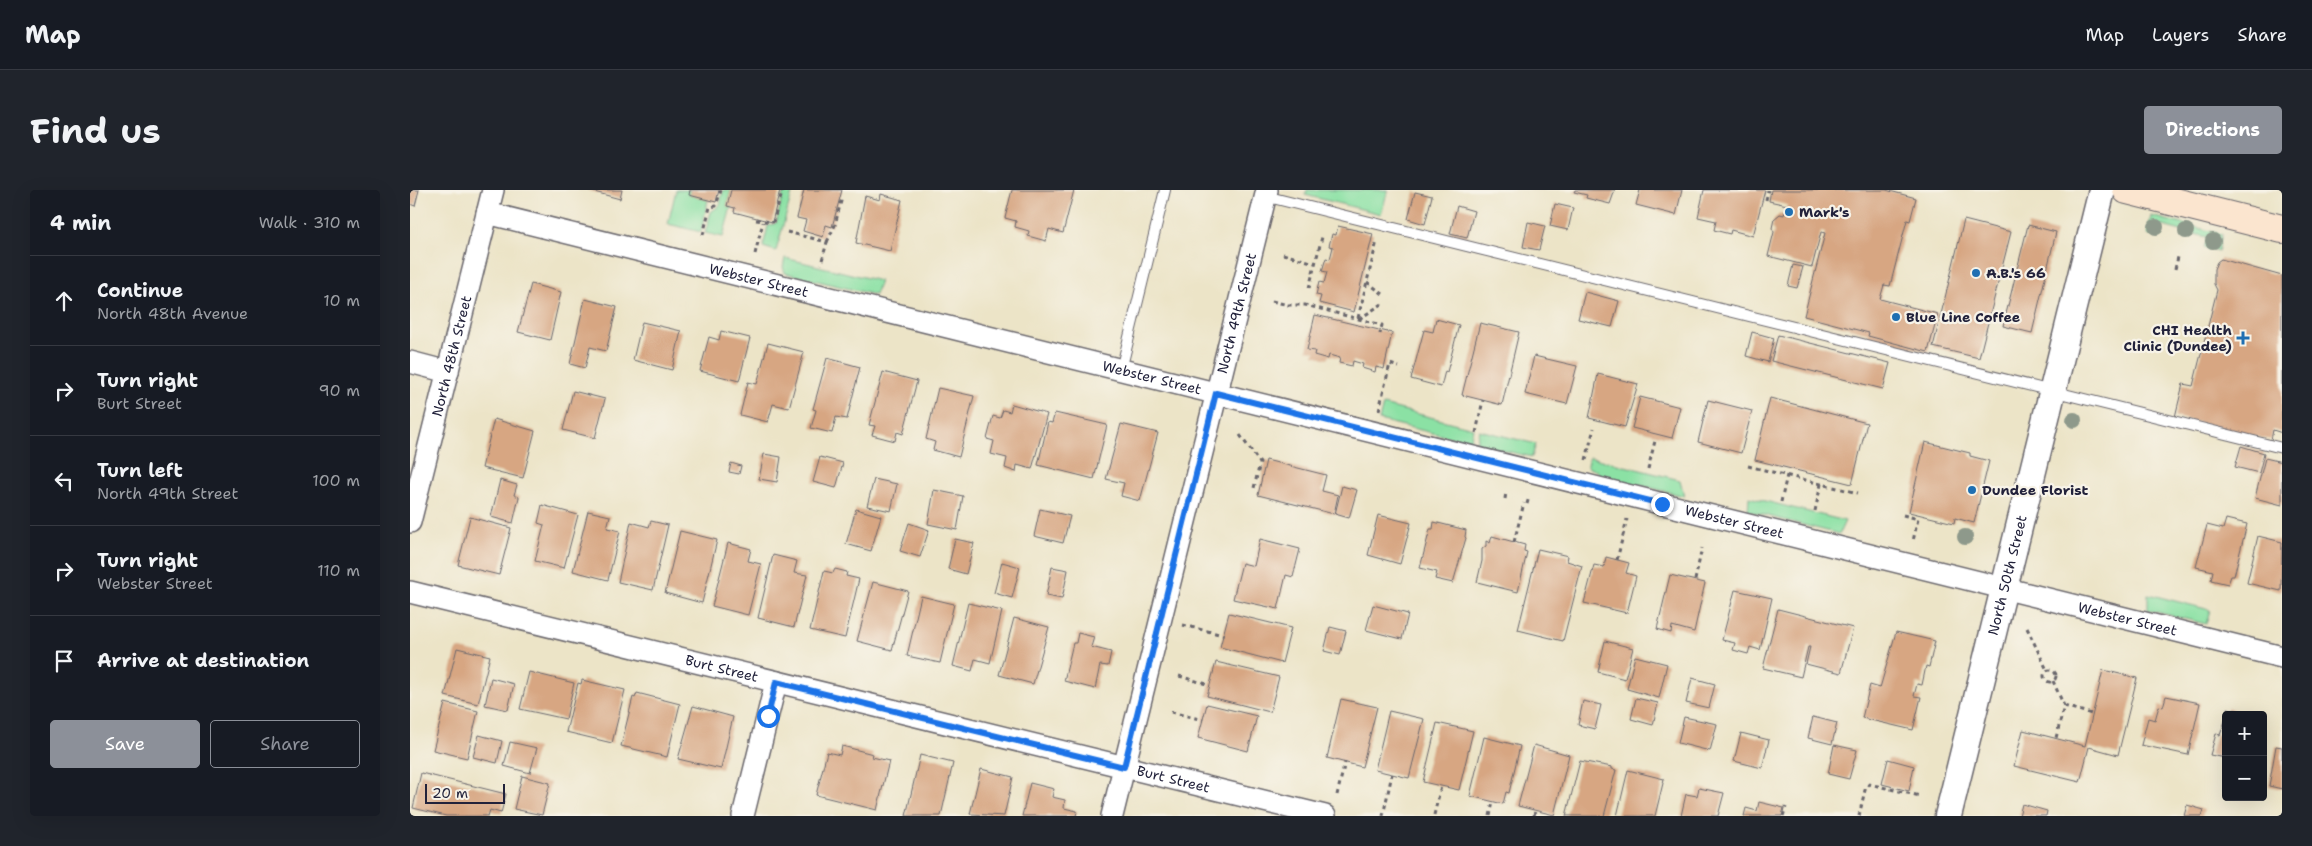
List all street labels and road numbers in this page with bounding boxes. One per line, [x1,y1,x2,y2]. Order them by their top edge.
street label: North 49th Street [1213,251,1260,375]
street label: Webster Street [707,259,810,301]
street label: North 48th Street [428,294,475,419]
street label: Webster Street [1101,357,1203,398]
street label: Webster Street [1683,501,1786,542]
street label: North 50th Street [1984,513,2031,637]
street label: Webster Street [2076,598,2179,640]
street label: Burt Street [683,651,760,686]
street label: Burt Street [1135,761,1212,797]

